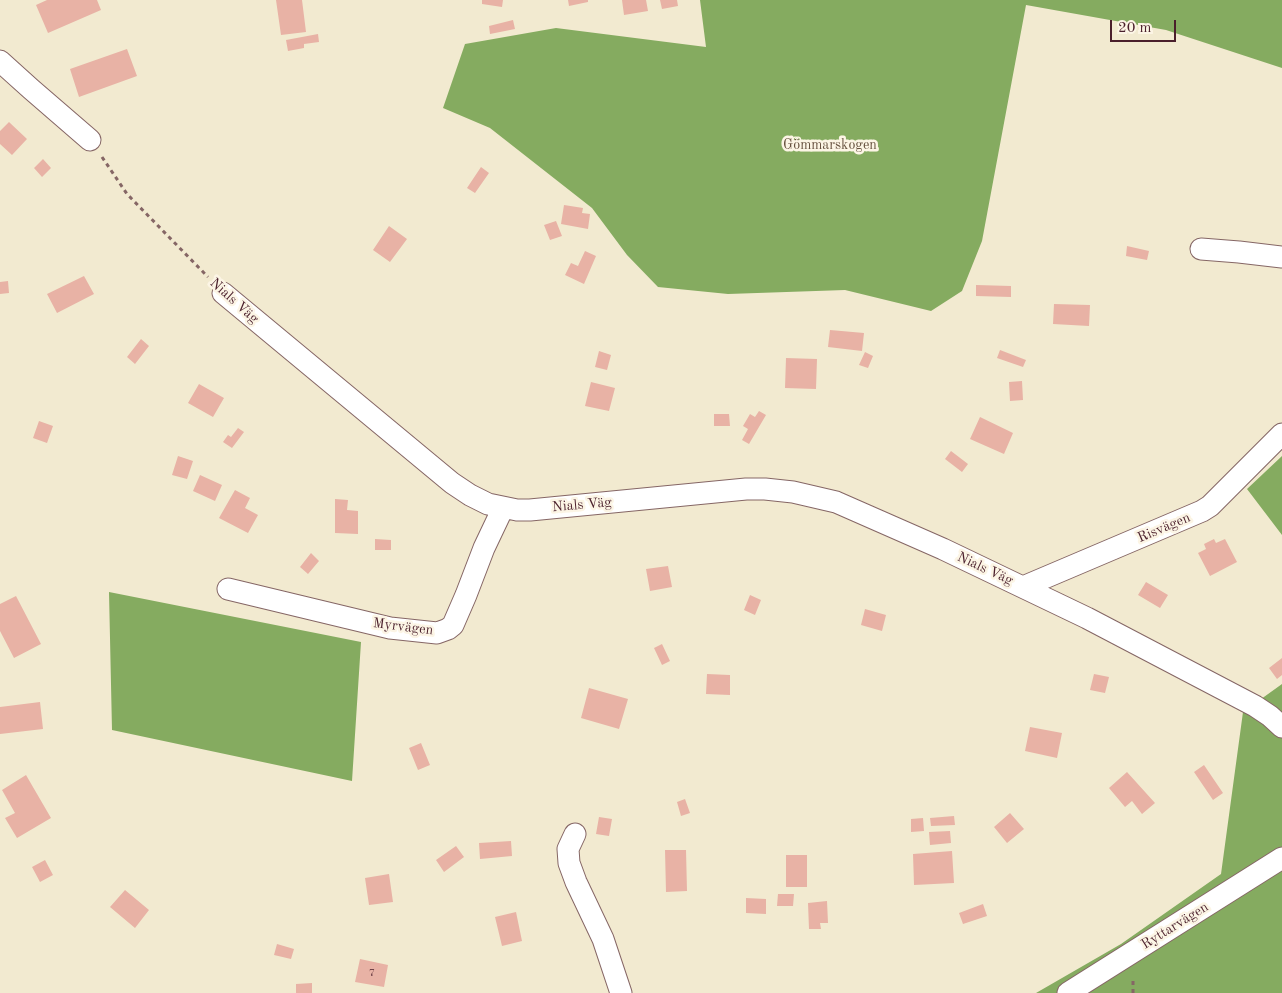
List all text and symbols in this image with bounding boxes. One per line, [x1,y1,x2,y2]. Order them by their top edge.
scale bar [1112,10,1178,42]
text: 20 m [1118,21,1152,36]
park label: Gömmarskogen [783,137,877,153]
street label: Nials Väg [206,275,262,327]
street label: Nials Väg [552,494,612,516]
street label: Risvägen [1135,509,1193,547]
street label: Nials Väg [954,549,1016,589]
street label: Myrvägen [372,615,434,639]
street label: Ryttarvägen [1138,899,1212,953]
house number: 7 [369,966,375,980]

